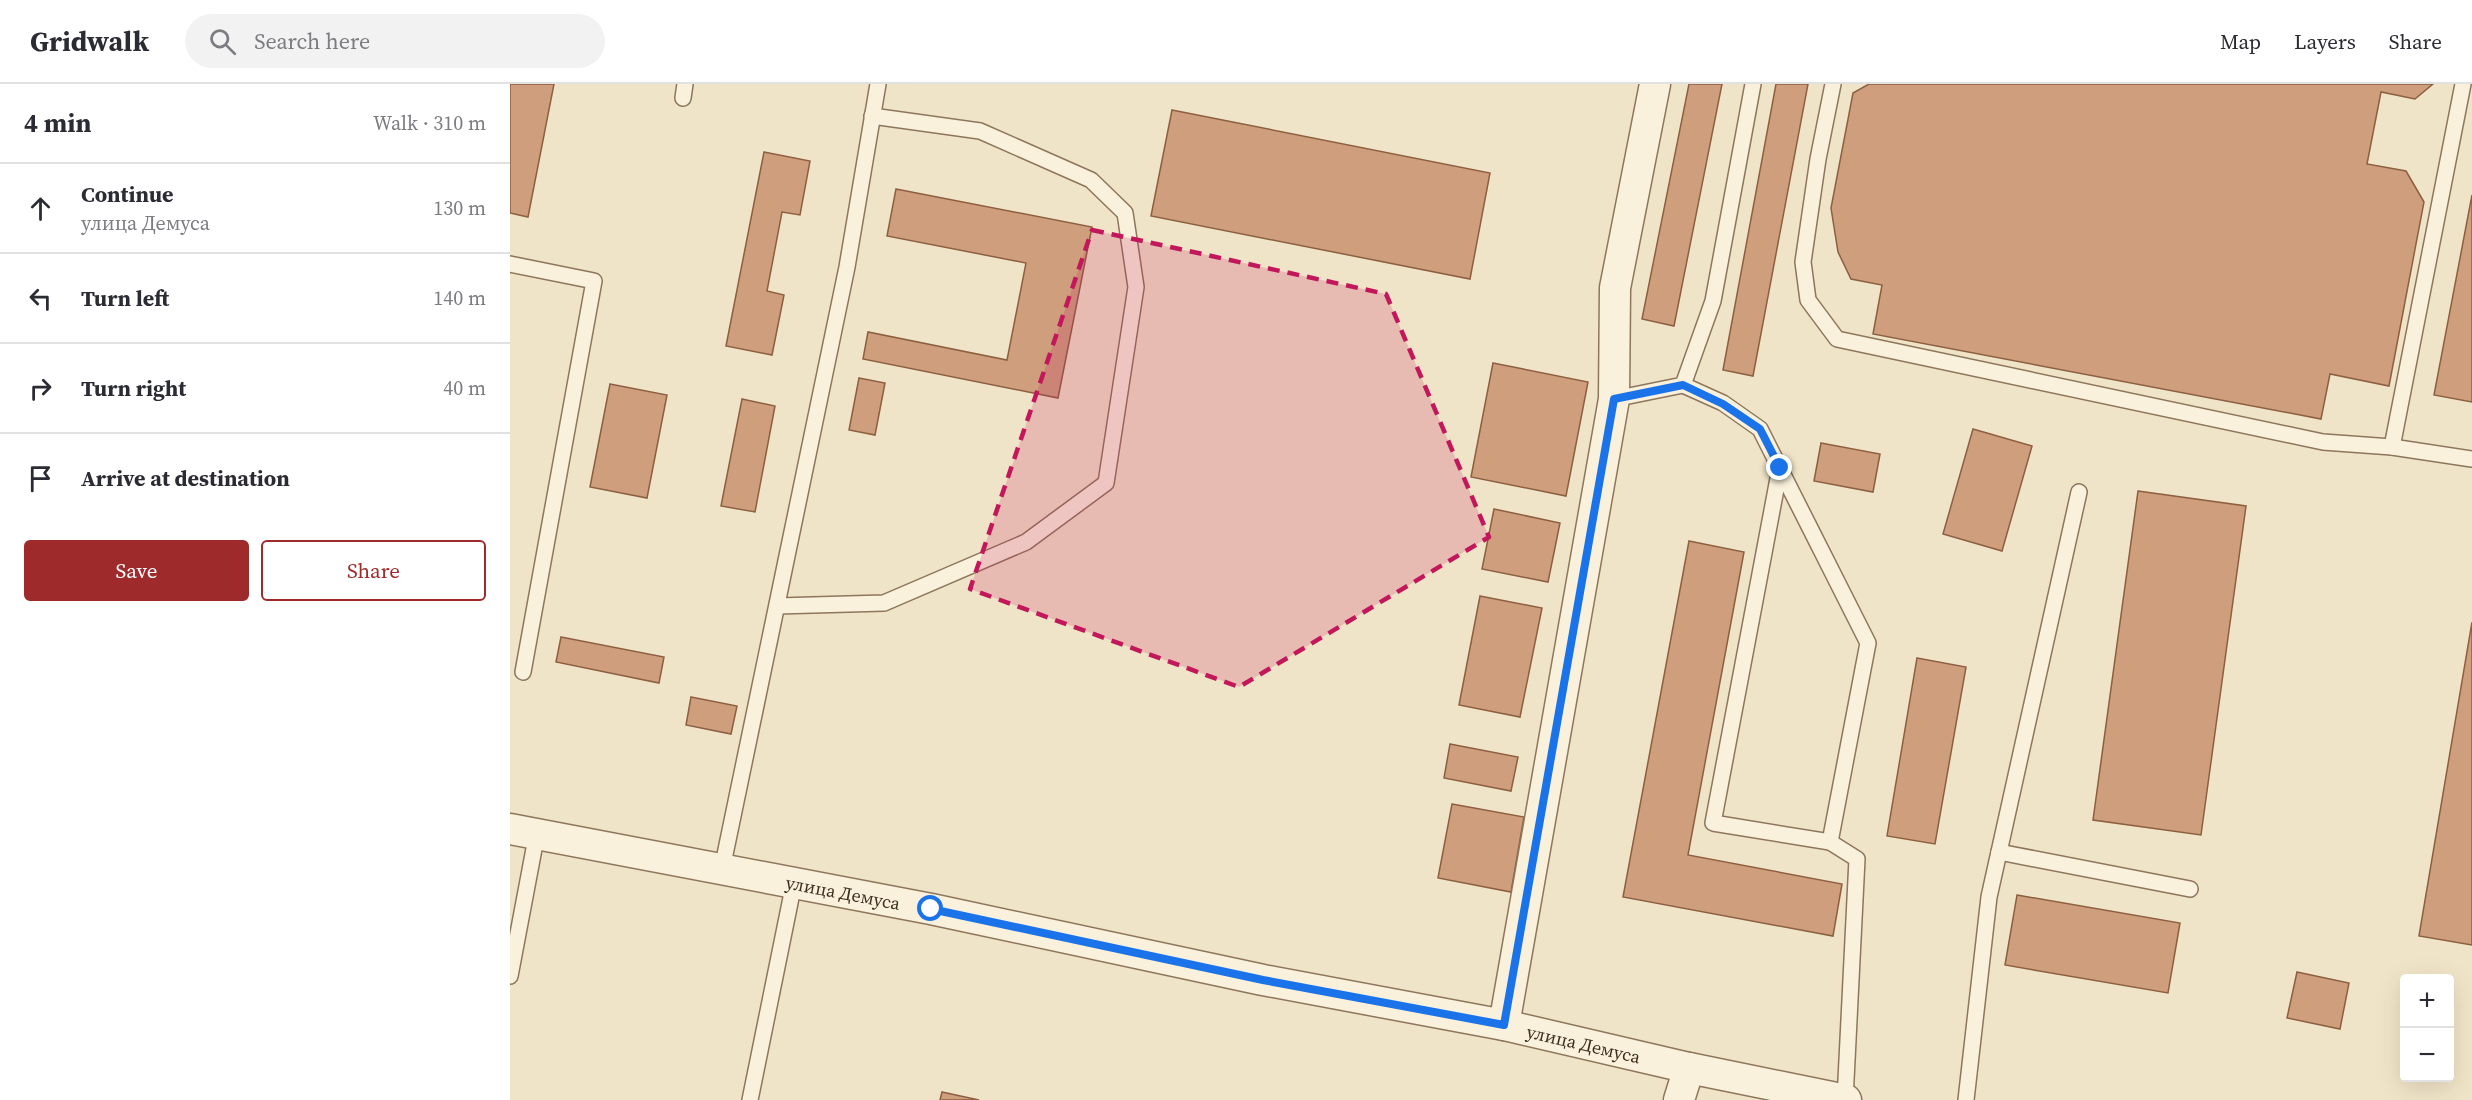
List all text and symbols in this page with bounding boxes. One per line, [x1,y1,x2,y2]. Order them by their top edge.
search box [185,14,605,68]
text: Gridwalk [30,22,149,60]
icon: search [206,25,239,58]
text: Search here [254,26,370,56]
text: Map [2220,27,2261,56]
text: Layers [2294,27,2356,56]
text: Share [2389,27,2442,56]
text: 4 min [24,105,91,141]
text: Walk · 310 m [373,109,486,137]
text: Continue [81,179,174,209]
icon: ahead [24,192,57,225]
text: 130 m [433,194,486,222]
text: улица Демуса [81,209,210,237]
icon: left [24,282,57,315]
text: Turn left [81,283,169,313]
text: 140 m [433,284,486,312]
icon: right [24,372,57,405]
text: Turn right [81,373,186,403]
text: 40 m [443,374,486,402]
route end [1766,454,1792,480]
icon: arrive [24,462,57,495]
text: Arrive at destination [81,463,290,493]
button: Save [24,540,249,601]
button: Share [261,540,486,601]
street label: улица Демуса [784,869,903,916]
route start [917,895,943,921]
map controls [2400,974,2454,1082]
button: + [2400,974,2454,1028]
street label: улица Демуса [1524,1018,1644,1069]
button: − [2400,1028,2454,1082]

